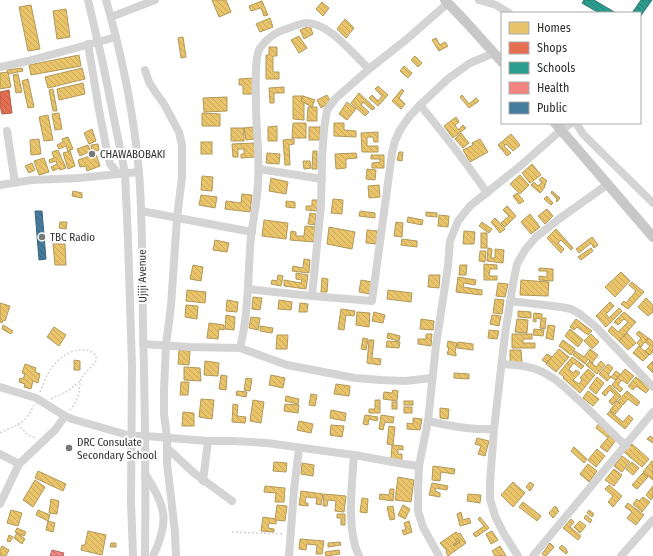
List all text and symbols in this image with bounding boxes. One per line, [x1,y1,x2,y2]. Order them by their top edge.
legend [501,12,641,124]
text: Homes [537,21,571,35]
text: Shops [537,41,567,55]
text: Schools [537,61,575,75]
text: Health [537,81,569,95]
text: Public [537,101,567,115]
place label: CHAWABOBAKI [100,148,165,161]
marker: CHAWABOBAKI [87,149,97,159]
place label: TBC Radio [50,231,95,244]
marker: TBC Radio [37,232,47,242]
street label: Ujiji Avenue [136,249,149,303]
place label: DRC Consulate Secondary School [77,436,157,462]
marker: DRC Consulate Secondary School [64,443,74,453]

